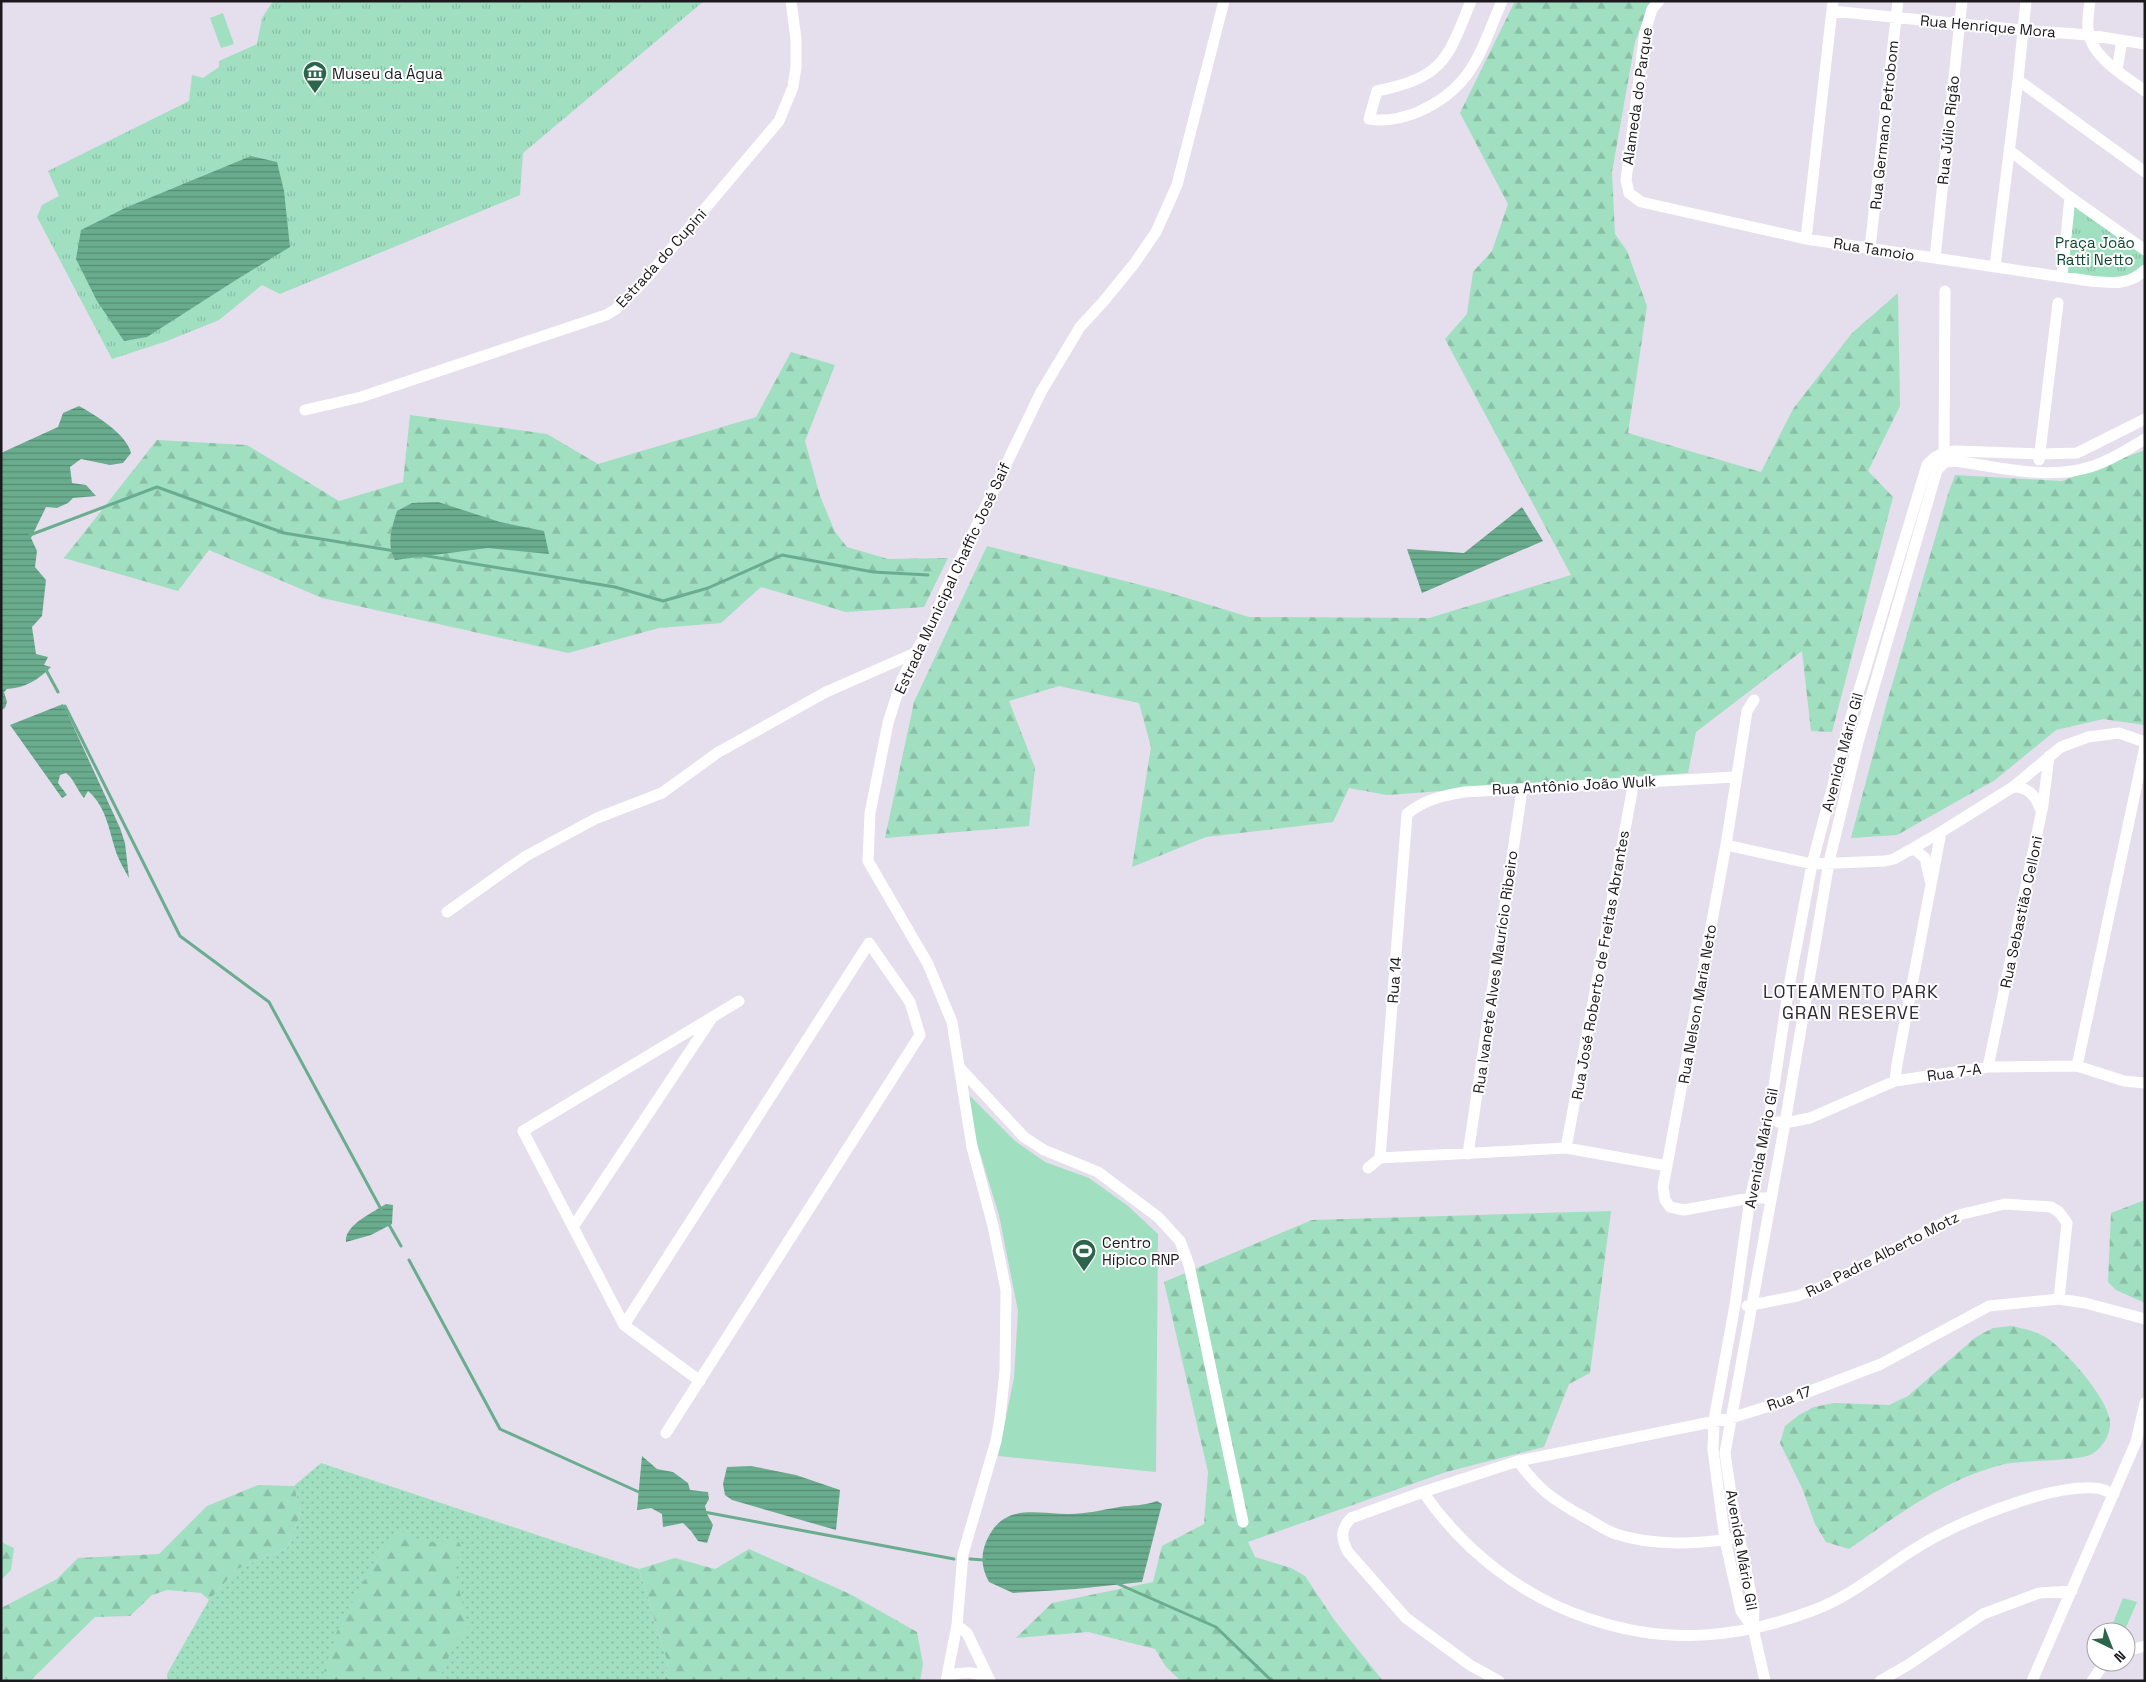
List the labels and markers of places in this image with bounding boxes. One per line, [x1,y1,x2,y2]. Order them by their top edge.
museum icon: Museu da Água [302,60,328,94]
place label: Museu da Água [332,64,443,83]
place label: Centro Hípico RNP [1102,1233,1179,1269]
sports icon: Centro Hípico RNP [1071,1238,1097,1272]

